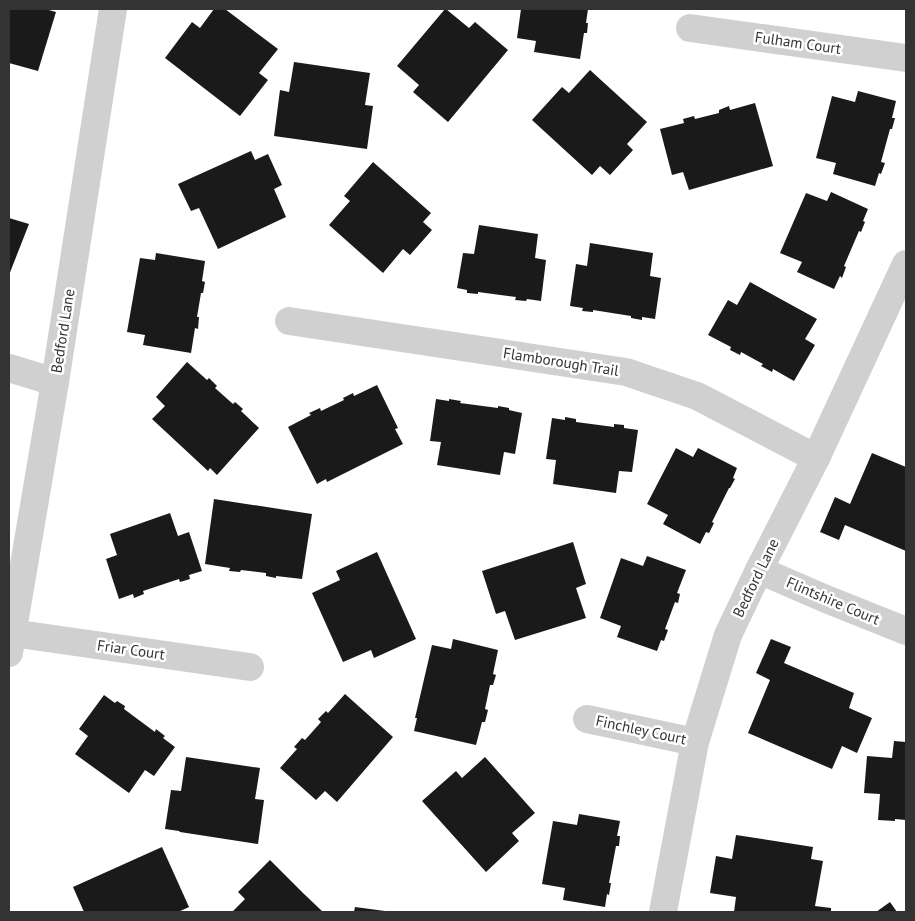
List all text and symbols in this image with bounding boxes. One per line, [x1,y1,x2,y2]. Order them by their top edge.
street label: Fulham Court [754,27,842,58]
street label: Bedford Lane [46,287,79,374]
street label: Flamborough Trail [502,343,621,380]
street label: Bedford Lane [728,535,783,620]
street label: Flintshire Court [784,572,883,629]
street label: Friar Court [96,635,166,664]
street label: Finchley Court [594,711,688,748]

